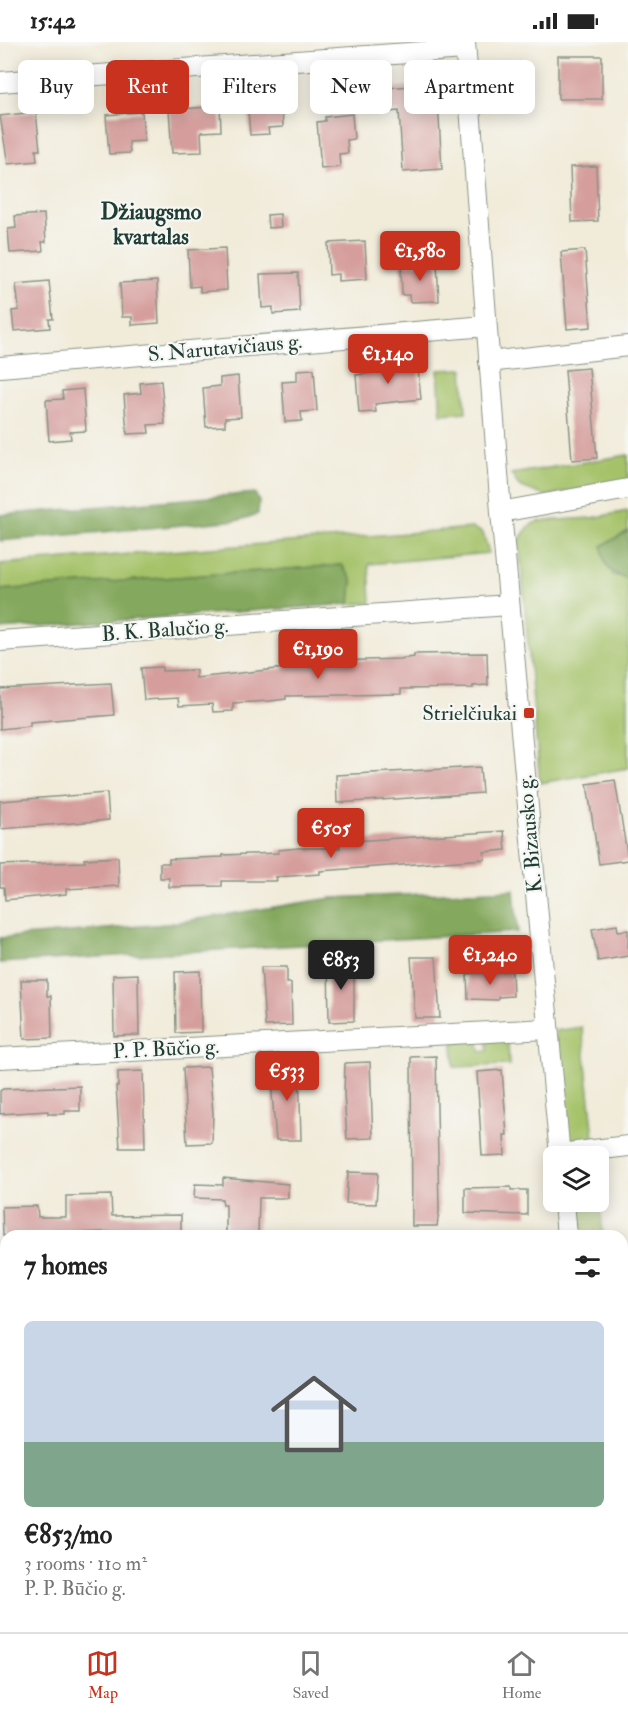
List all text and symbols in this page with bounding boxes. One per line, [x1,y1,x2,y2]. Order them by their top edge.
text: 15:42 [30,7,76,35]
chip: Buy [18,60,94,114]
chip: Rent [106,60,189,114]
chip: Filters [201,60,298,114]
chip: New [310,60,392,114]
chip: Apartment [404,60,535,114]
district label: Džiaugsmo kvartalas [101,198,202,251]
pin: €1,580 [371,231,469,282]
text: €1,580 [394,238,446,263]
street label: S. Narutavičiaus g. [147,328,303,368]
pin: €1,140 [339,334,437,385]
text: €1,140 [362,341,414,366]
street label: B. K. Balučio g. [101,612,229,648]
pin: €1,190 [269,629,367,680]
text: €1,190 [292,636,344,661]
place label: Strielčiukai [422,700,517,727]
marker: Strielčiukai [522,706,536,720]
street label: K. Bizausko g. [511,774,549,894]
pin: €505 [295,808,367,859]
text: €505 [311,815,351,840]
pin: €1,240 [441,935,539,986]
pin: €853 [305,940,377,991]
text: €1,240 [463,942,517,967]
text: €853 [322,947,360,972]
street label: P. P. Būčio g. [112,1033,220,1065]
pin: €533 [251,1051,323,1102]
text: €533 [269,1058,305,1083]
map controls [543,1146,609,1212]
button: layers [543,1146,609,1212]
text: 7 homes [24,1250,107,1282]
icon: filters [571,1250,604,1283]
icon: home [260,1360,368,1468]
text: €853/mo [24,1519,112,1551]
text: 3 rooms · 110 m² [24,1551,147,1576]
text: P. P. Būčio g. [24,1576,126,1601]
tab: Map [86,1647,119,1703]
tab: Saved [292,1647,329,1703]
tab: Home [502,1647,542,1703]

